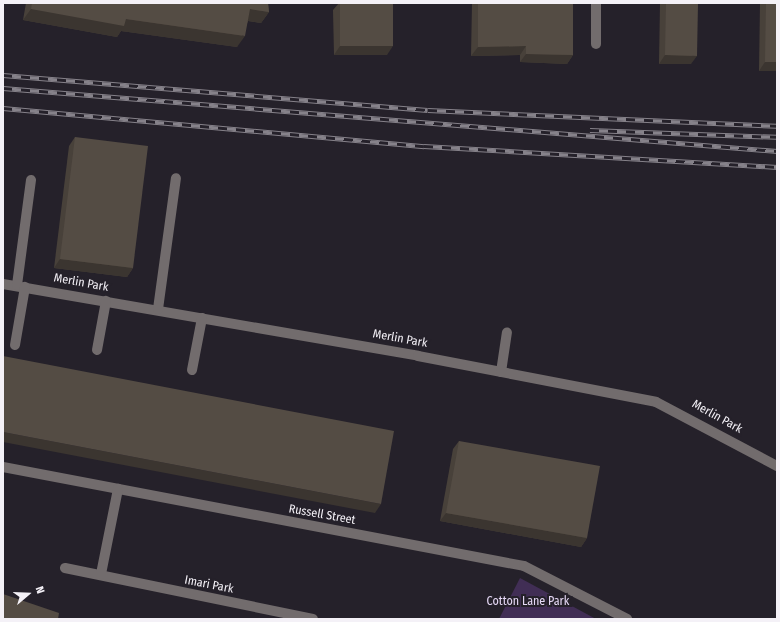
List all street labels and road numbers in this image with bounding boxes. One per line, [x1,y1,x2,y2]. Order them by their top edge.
street label: Merlin Park [53,271,109,295]
street label: Merlin Park [372,327,428,351]
street label: Merlin Park [689,397,745,437]
street label: Russell Street [287,502,357,528]
street label: Imari Park [183,573,235,597]

